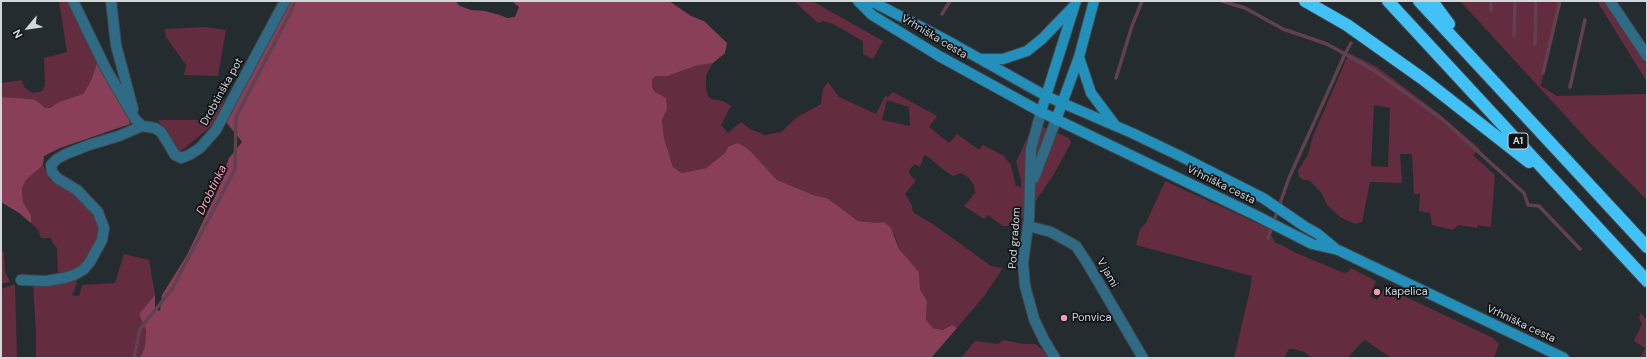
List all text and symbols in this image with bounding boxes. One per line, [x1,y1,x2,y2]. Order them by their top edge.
north arrow [8,8,48,48]
street label: Vrhniška cesta [899,12,969,62]
text: N [9,27,26,41]
street label: Drobtinška pot [198,56,246,128]
road number: A1 [1508,133,1528,149]
water label: Drobtinka [194,163,230,217]
street label: Vrhniška cesta [1185,163,1257,207]
street label: Pod gradom [1006,207,1024,269]
street label: V jami [1093,256,1121,290]
place label: Kapelica [1385,285,1428,299]
marker: Kapelica [1372,287,1382,297]
street label: Vrhniška cesta [1484,302,1558,346]
place label: Ponvica [1072,311,1112,325]
marker: Ponvica [1059,313,1069,323]

